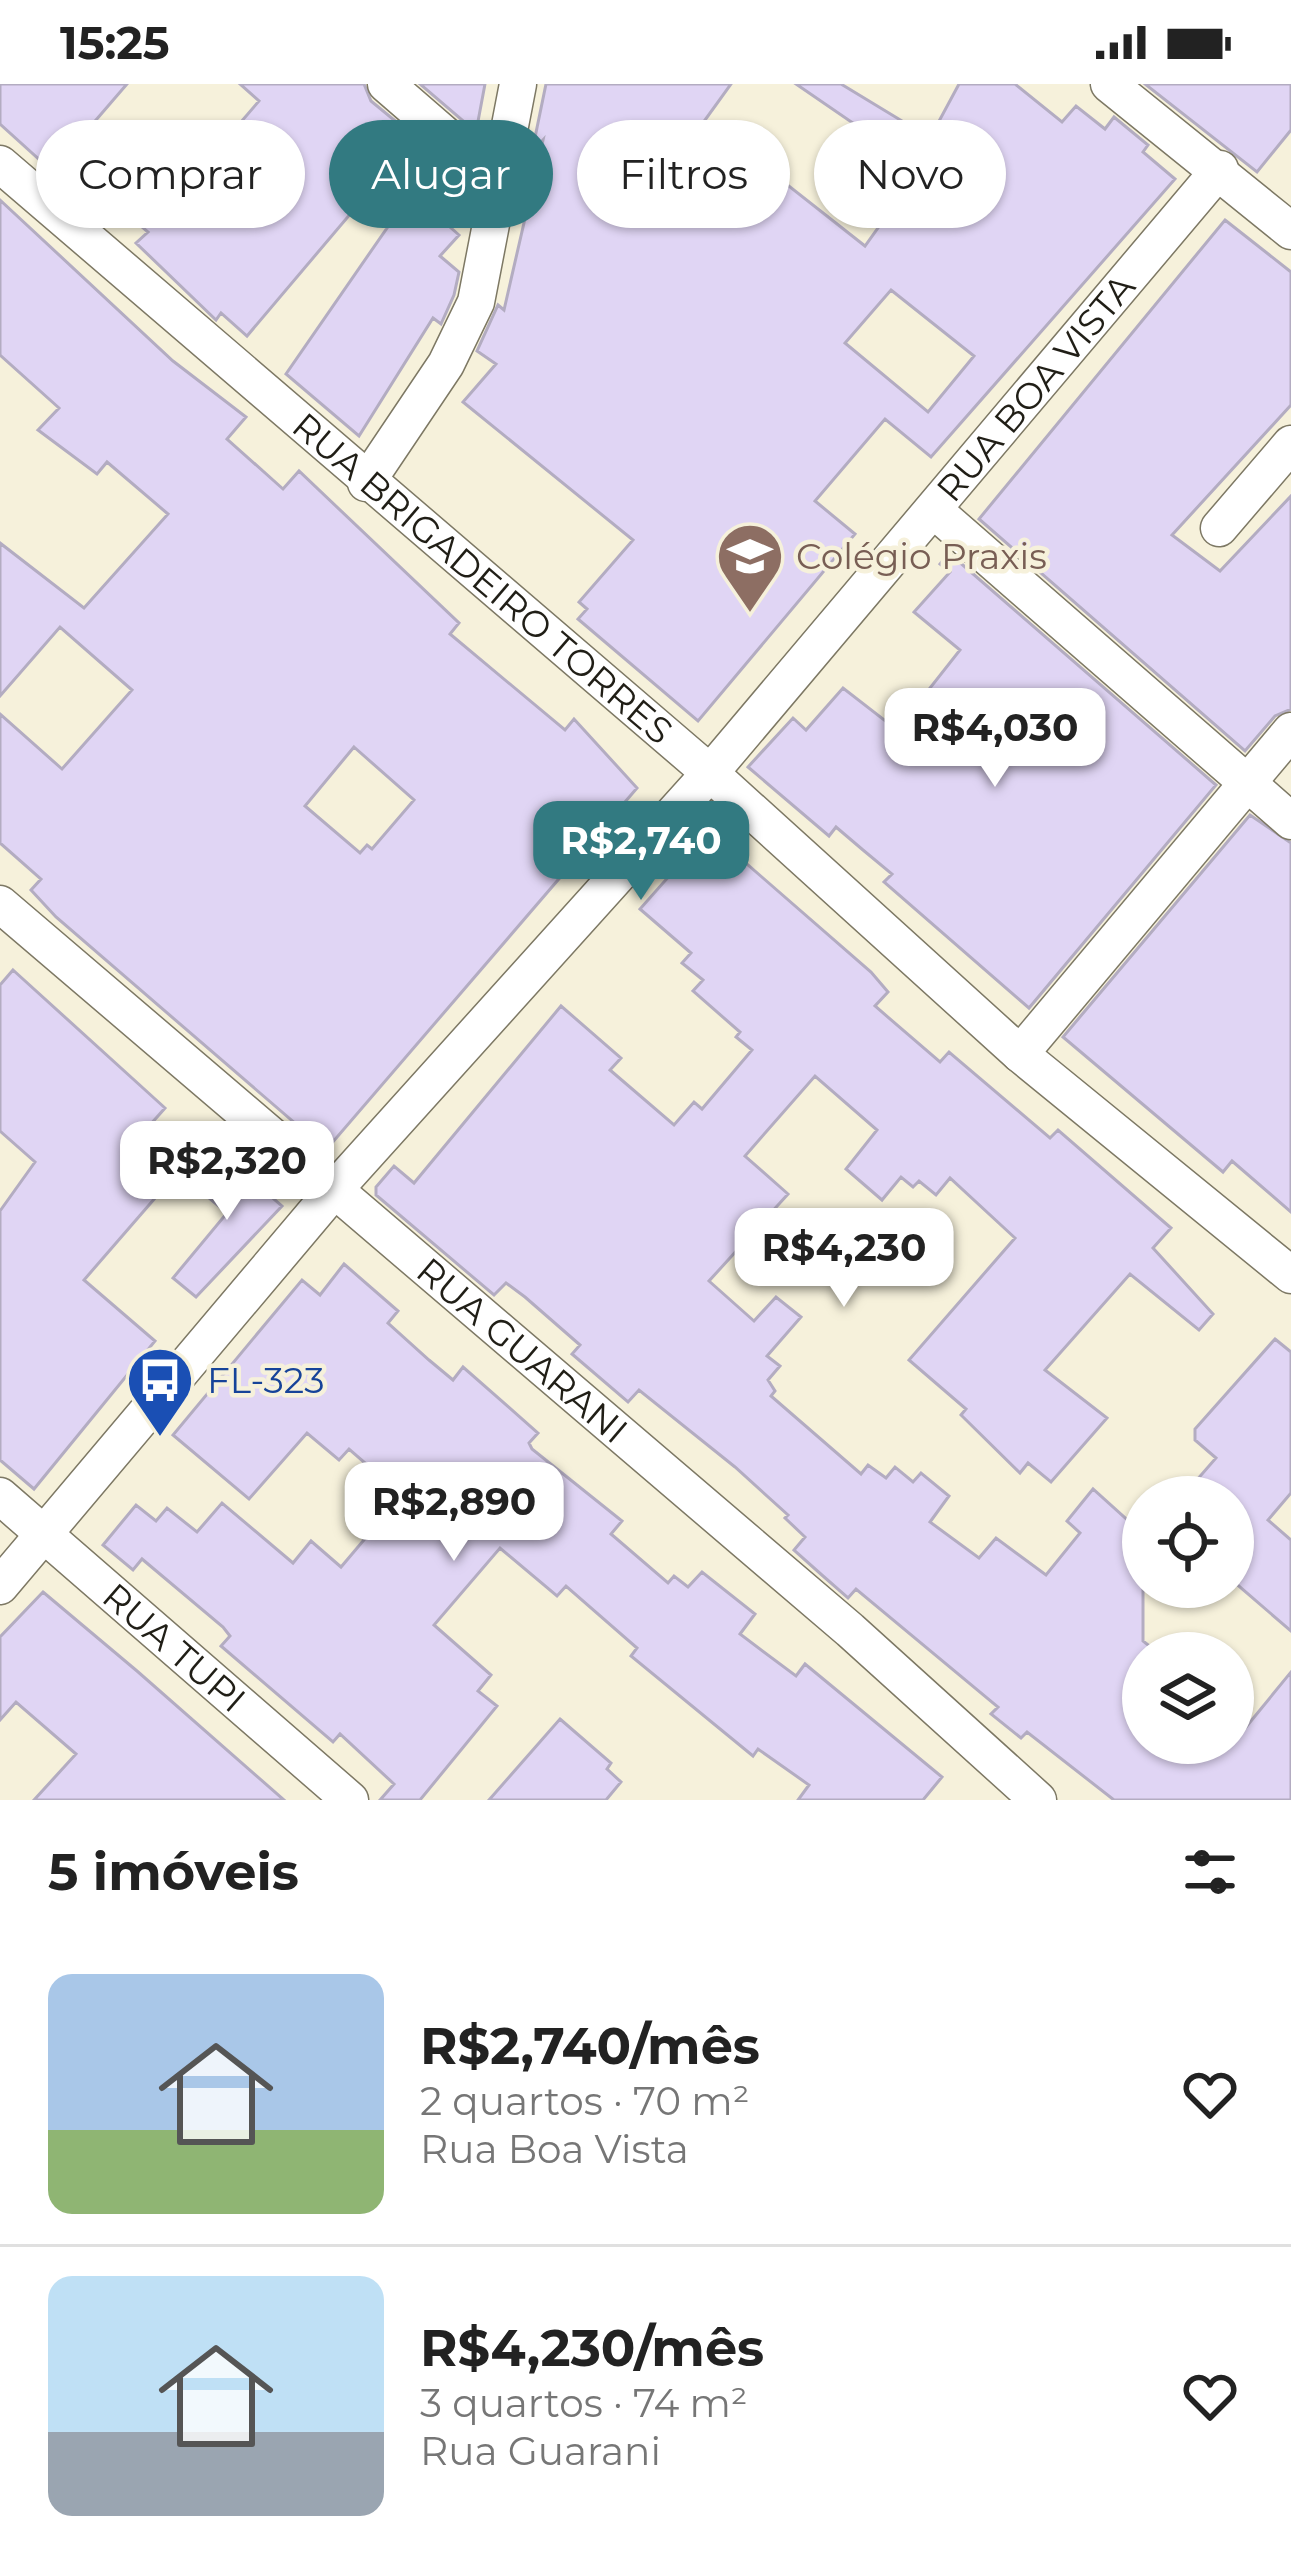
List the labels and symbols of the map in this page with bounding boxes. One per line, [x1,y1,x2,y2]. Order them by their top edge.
street label: RUA BOA VISTA [927,265,1144,510]
street label: RUA BRIGADEIRO TORRES [284,403,682,753]
school or university icon: Colégio Praxis [715,521,785,615]
place label: Colégio Praxis [796,534,1047,578]
pin: R$4,030 [884,688,1106,790]
pin: R$2,740 [530,801,752,903]
pin: R$2,320 [116,1121,338,1223]
pin: R$4,230 [733,1208,955,1310]
street label: RUA GUARANI [408,1248,637,1452]
bus stop icon: FL-323 [125,1345,195,1439]
place label: FL-323 [207,1358,324,1402]
pin: R$2,890 [343,1462,565,1564]
street label: RUA TUPI [94,1574,255,1721]

